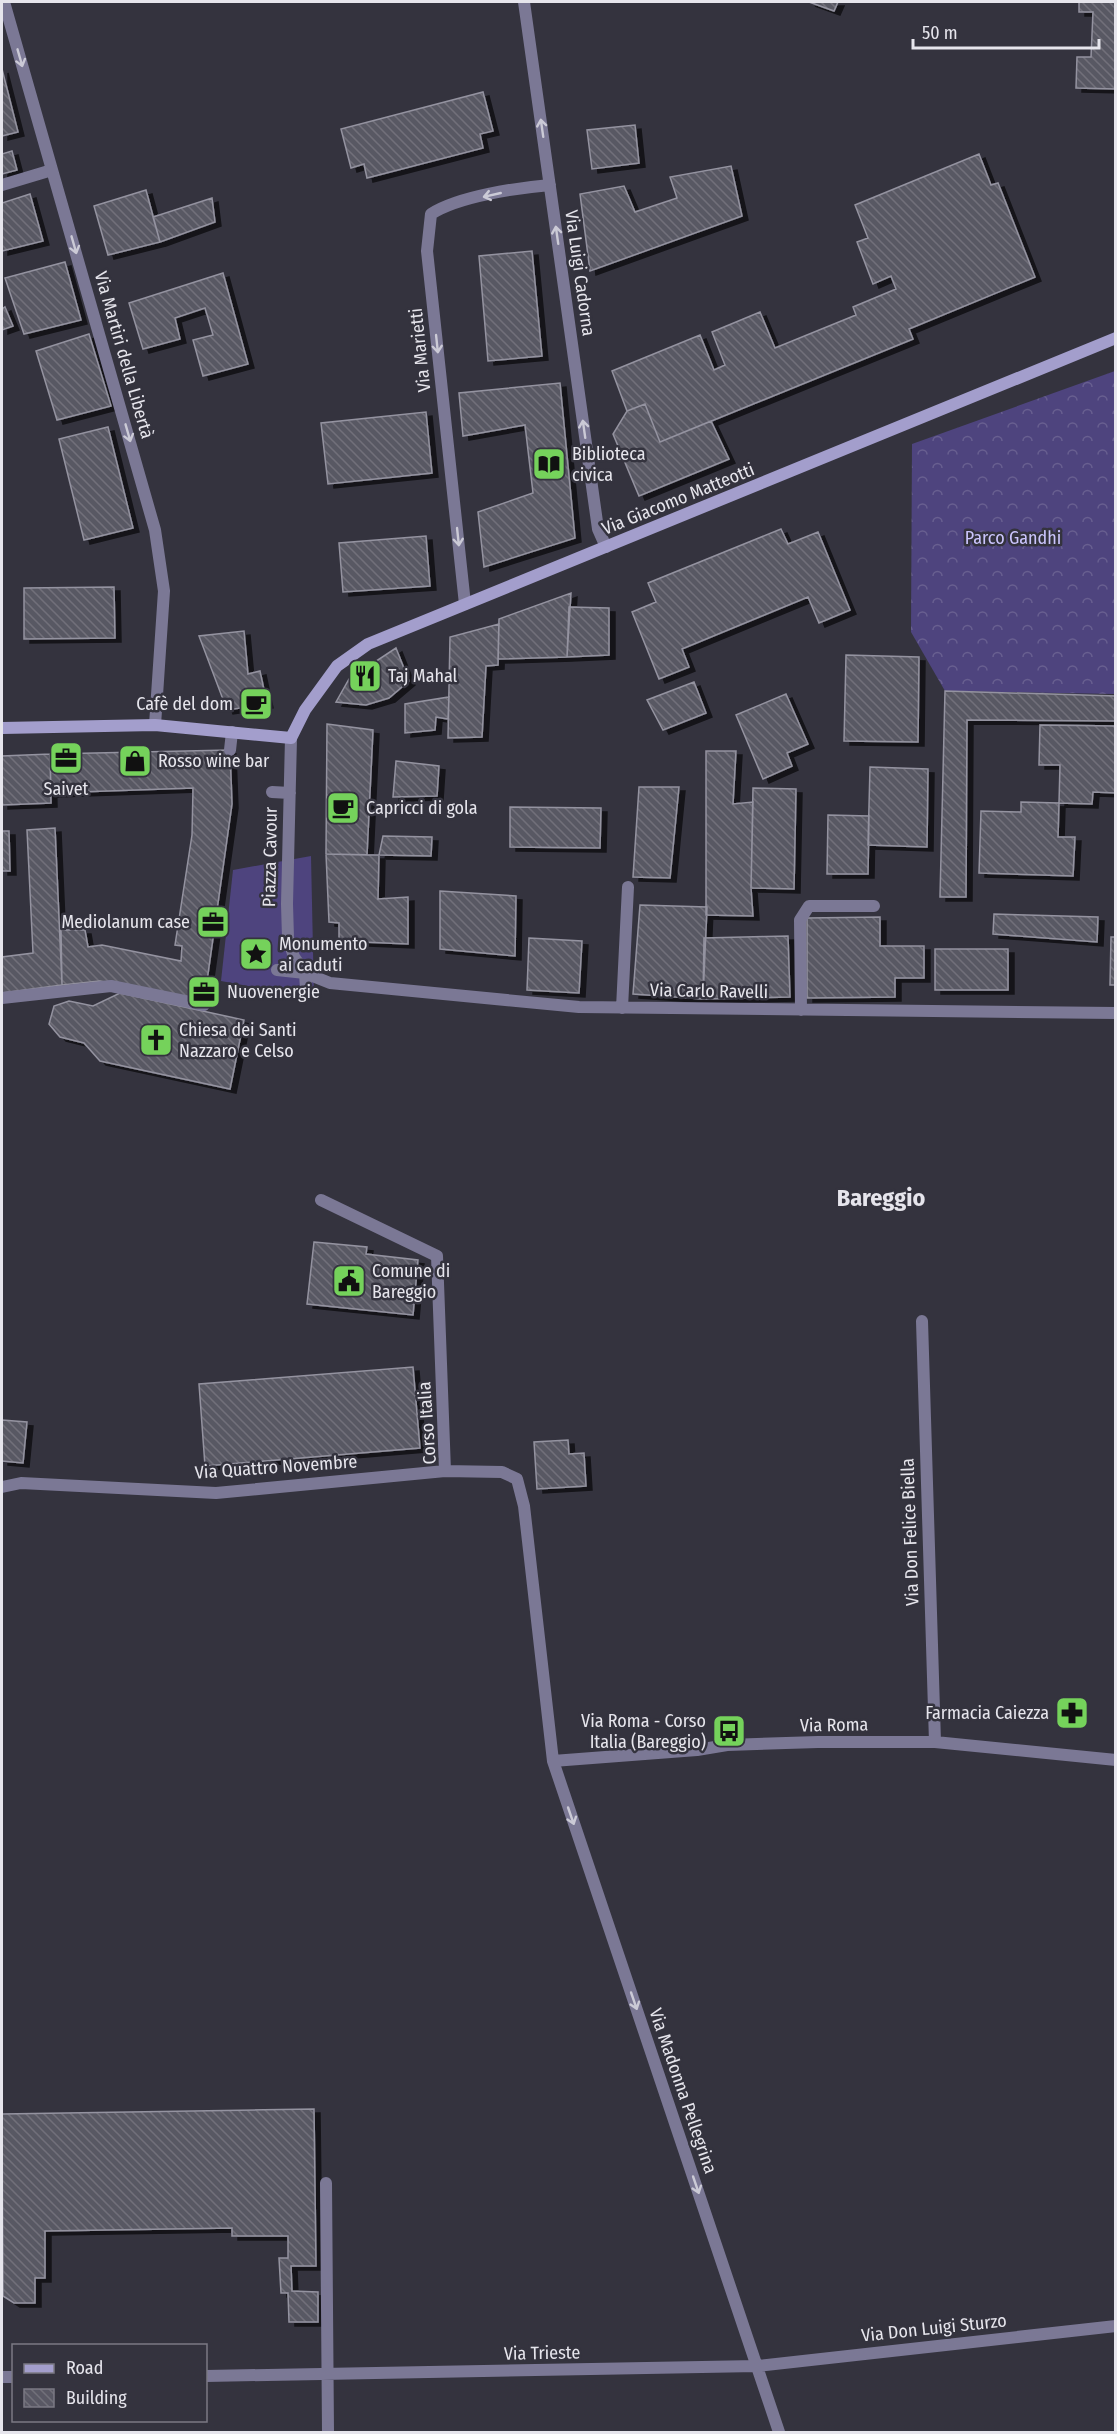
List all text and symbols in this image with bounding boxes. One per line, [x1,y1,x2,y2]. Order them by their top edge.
scale bar [913,12,1099,50]
text: 50 m [922,22,958,44]
one-way arrow [15,48,27,67]
one-way arrow [536,118,547,138]
one-way arrow [483,189,502,201]
street label: Via Luigi Cadorna [560,209,600,338]
one-way arrow [551,226,562,246]
one-way arrow [69,235,80,254]
street label: Via Martiri della Libertà [90,269,158,441]
street label: Via Marietti [405,307,435,393]
one-way arrow [432,333,443,353]
one-way arrow [578,419,589,439]
one-way arrow [122,423,134,442]
place label: Biblioteca civica [572,443,646,486]
library icon: Biblioteca civica [531,446,567,482]
street label: Via Giacomo Matteotti [599,458,757,540]
one-way arrow [453,527,464,547]
park label: Parco Gandhi [965,527,1061,549]
restaurant icon: Taj Mahal [347,658,383,694]
place label: Taj Mahal [388,665,458,687]
cafe icon: Cafè del dom [238,686,274,722]
place label: Cafè del dom [136,693,233,715]
office icon: Saivet [48,740,84,776]
shop icon: Rosso wine bar [117,743,153,779]
place label: Rosso wine bar [158,750,270,772]
place label: Saivet [44,778,89,800]
cafe icon: Capricci di gola [325,790,361,826]
place label: Capricci di gola [366,797,478,819]
street label: Piazza Cavour [258,806,282,907]
office icon: Mediolanum case [195,904,231,940]
place label: Mediolanum case [61,911,190,933]
place label: Monumento ai caduti [279,933,367,976]
place icon: Monumento ai caduti [238,936,274,972]
office icon: Nuovenergie [186,974,222,1010]
street label: Via Carlo Ravelli [650,979,768,1003]
place label: Nuovenergie [227,981,320,1003]
place label: Chiesa dei Santi Nazzaro e Celso [179,1019,296,1062]
church icon: Chiesa dei Santi Nazzaro e Celso [138,1022,174,1058]
district label: Bareggio [837,1184,925,1212]
place label: Comune di Bareggio [372,1260,450,1303]
public building icon: Comune di Bareggio [331,1263,367,1299]
street label: Corso Italia [413,1381,441,1465]
street label: Via Quattro Novembre [194,1450,358,1484]
street label: Via Don Felice Biella [896,1458,924,1606]
pharmacy icon: Farmacia Caiezza [1054,1695,1090,1731]
place label: Farmacia Caiezza [925,1702,1049,1724]
place label: Via Roma - Corso Italia (Bareggio) [581,1710,706,1753]
bus stop icon: Via Roma - Corso Italia (Bareggio) [711,1713,747,1749]
street label: Via Roma [800,1713,869,1737]
one-way arrow [567,1806,578,1825]
one-way arrow [629,1991,640,2010]
street label: Via Madonna Pellegrina [644,2006,722,2177]
one-way arrow [691,2175,702,2194]
street label: Via Don Luigi Sturzo [860,2309,1008,2347]
street label: Via Trieste [504,2341,581,2365]
legend [12,2344,207,2422]
text: Road [66,2357,103,2379]
text: Building [66,2387,127,2409]

